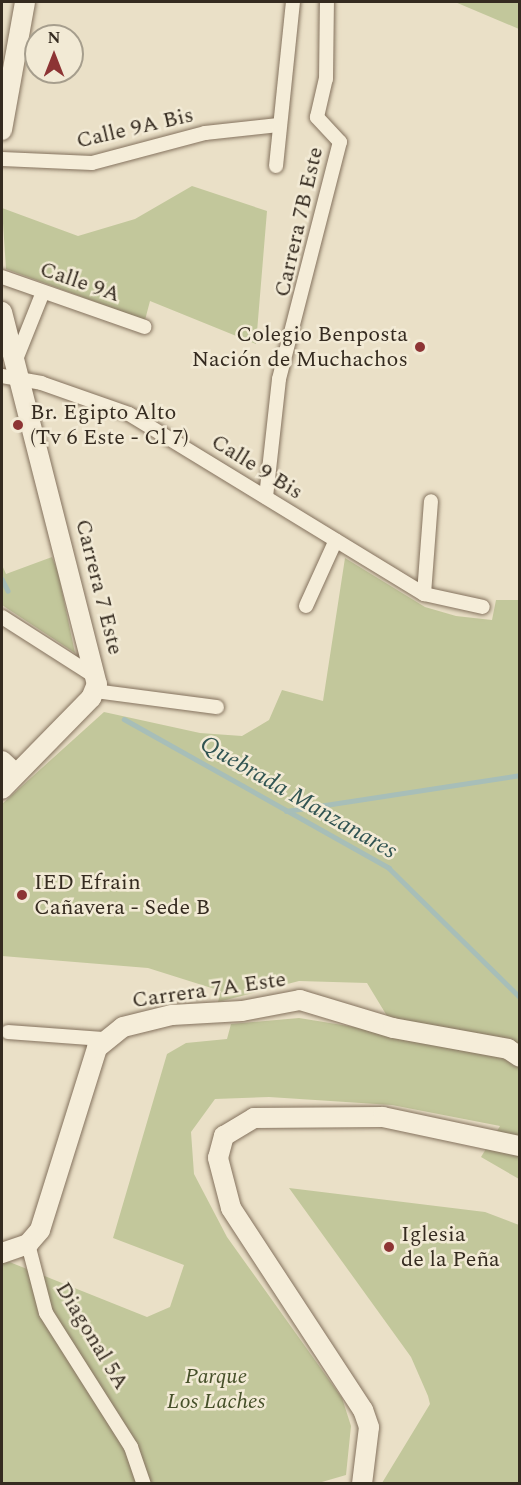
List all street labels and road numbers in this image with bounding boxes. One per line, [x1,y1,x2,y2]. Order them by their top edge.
street label: Calle 9A Bis [74,102,196,154]
street label: Carrera 7B Este [269,144,329,300]
street label: Calle 9A [36,256,124,308]
street label: Calle 9 Bis [206,428,308,506]
street label: Carrera 7 Este [69,517,129,657]
street label: Carrera 7A Este [130,966,288,1014]
street label: Diagonal 5A [50,1277,134,1395]

